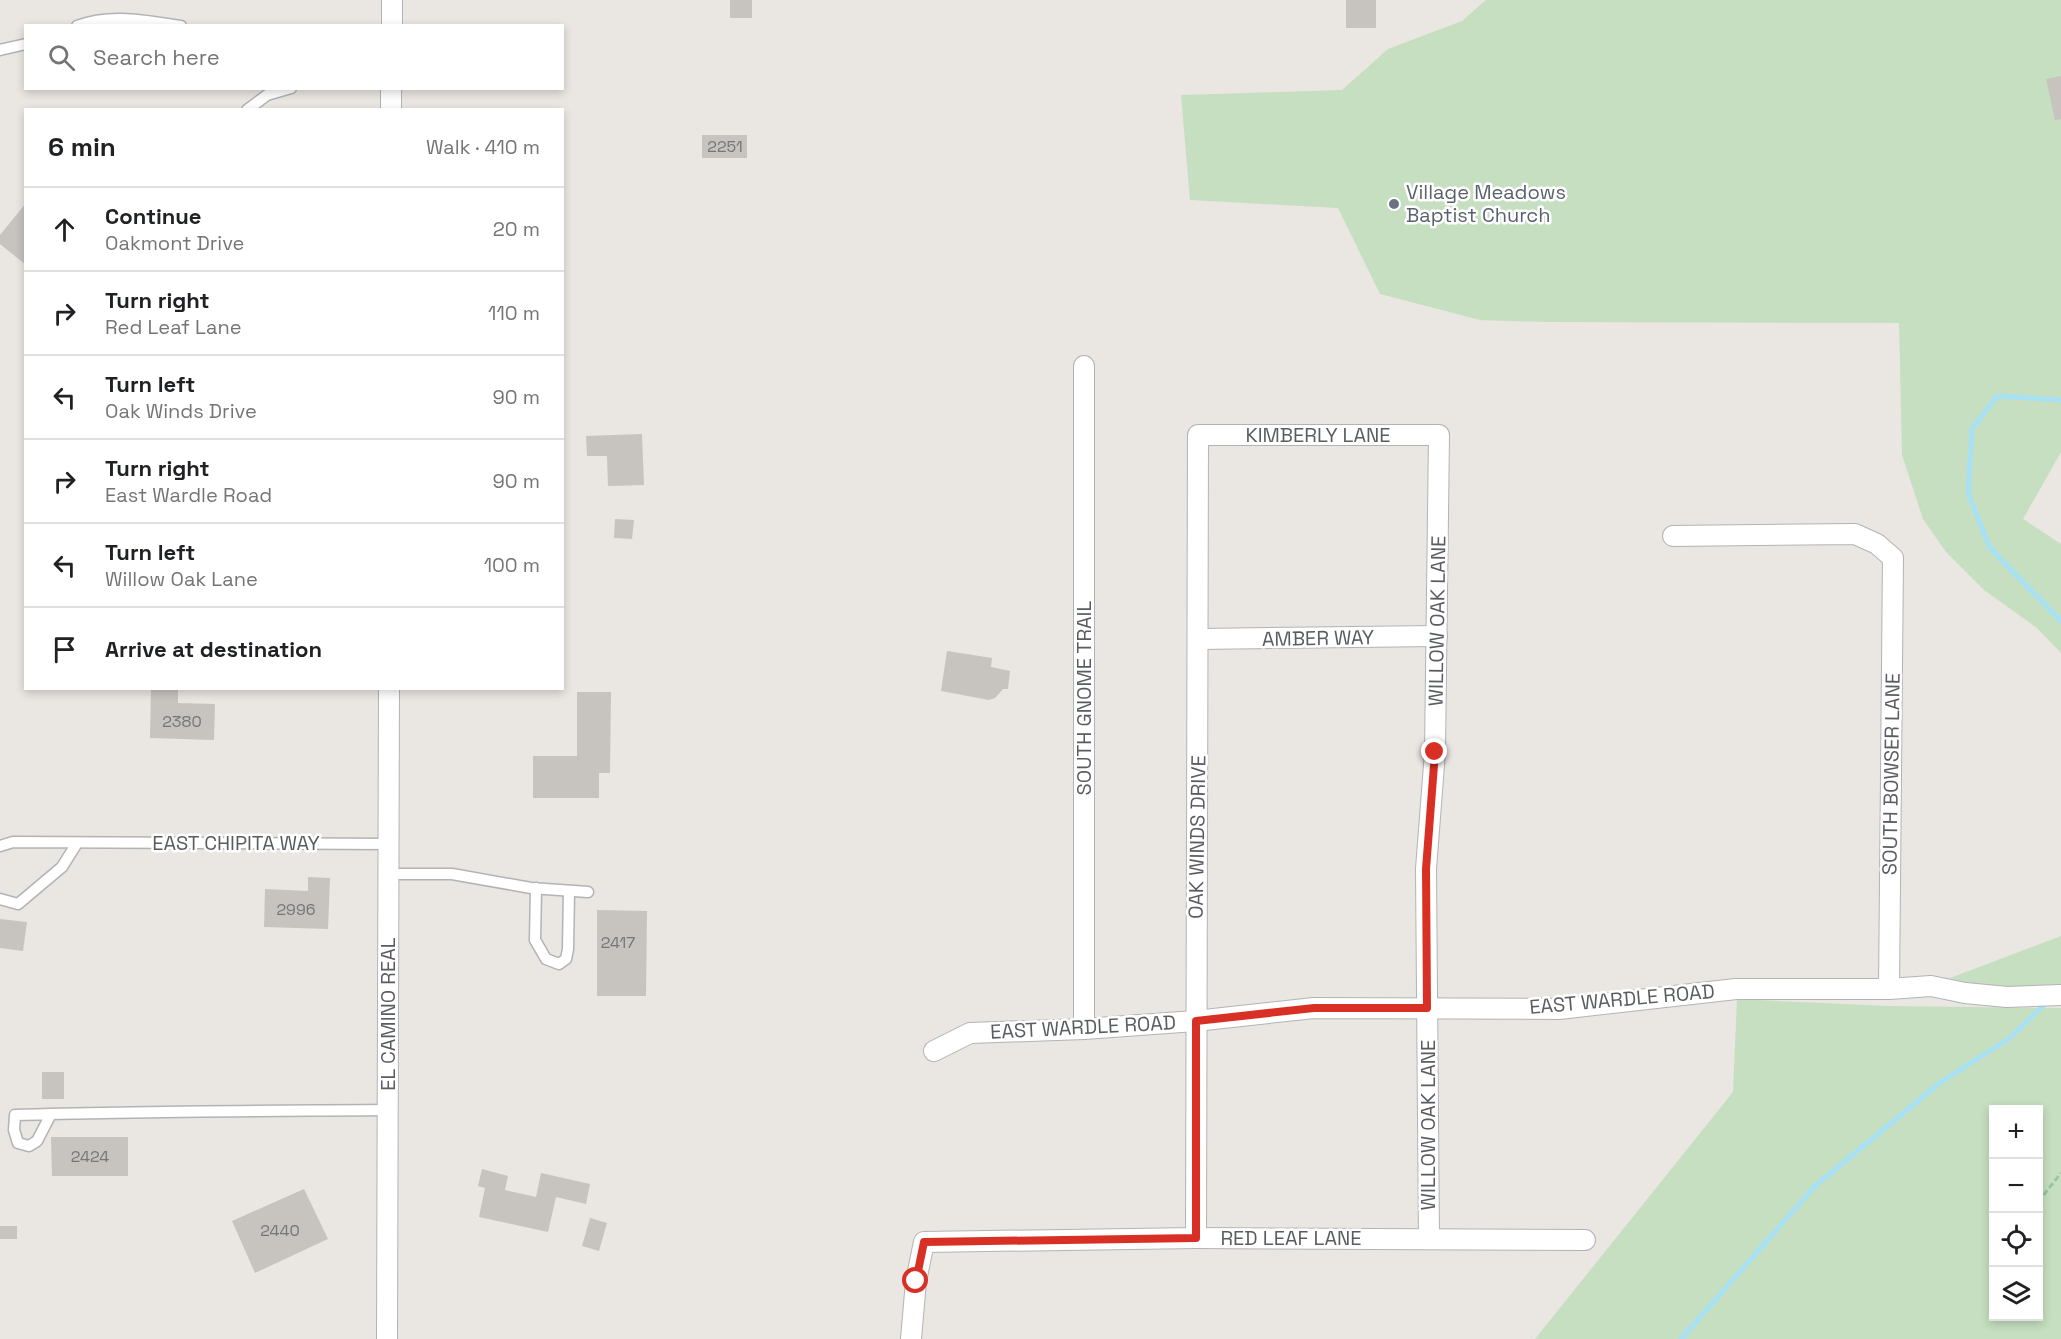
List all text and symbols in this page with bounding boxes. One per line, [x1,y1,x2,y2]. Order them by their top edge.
search box [24,24,564,90]
icon: search [45,41,78,74]
text: Search here [93,43,220,71]
text: 6 min [48,130,116,164]
text: Walk · 410 m [426,134,540,160]
house number: 2251 [707,136,743,157]
place label: Village Meadows Baptist Church [1406,179,1566,228]
marker: Village Meadows Baptist Church [1387,197,1401,211]
text: Continue [105,202,201,230]
icon: ahead [48,213,81,246]
text: 20 m [493,216,540,242]
text: Oakmont Drive [105,230,244,256]
text: Turn right [105,286,210,314]
icon: right [48,297,81,330]
text: 110 m [488,300,540,326]
text: Red Leaf Lane [105,314,242,340]
text: Turn left [105,370,195,398]
icon: left [48,381,81,414]
text: 90 m [493,384,540,410]
text: Oak Winds Drive [105,398,257,424]
street label: KIMBERLY LANE [1245,422,1391,448]
text: Turn right [105,454,210,482]
icon: right [48,465,81,498]
text: 90 m [493,468,540,494]
text: East Wardle Road [105,482,272,508]
street label: WILLOW OAK LANE [1423,535,1451,707]
text: Turn left [105,538,195,566]
icon: left [48,549,81,582]
text: 100 m [484,552,540,578]
text: Willow Oak Lane [105,566,258,592]
street label: SOUTH GNOME TRAIL [1071,601,1097,795]
street label: AMBER WAY [1262,624,1374,652]
icon: arrive [48,633,81,666]
text: Arrive at destination [105,635,322,663]
street label: SOUTH BOWSER LANE [1876,673,1906,875]
house number: 2380 [162,711,202,732]
route end [1421,738,1447,764]
street label: OAK WINDS DRIVE [1183,755,1211,919]
street label: EAST CHIPITA WAY [152,830,320,856]
house number: 2996 [277,899,315,920]
house number: 2417 [601,932,635,953]
street label: EL CAMINO REAL [375,937,401,1091]
street label: EAST WARDLE ROAD [1528,978,1716,1020]
street label: EAST WARDLE ROAD [989,1009,1177,1045]
street label: WILLOW OAK LANE [1415,1040,1441,1210]
map controls [1989,1105,2043,1321]
button: + [1989,1105,2043,1159]
house number: 2424 [71,1146,109,1167]
button: − [1989,1159,2043,1213]
button: locate [1989,1213,2043,1267]
house number: 2440 [260,1220,300,1241]
street label: RED LEAF LANE [1220,1225,1362,1251]
route start [902,1267,928,1293]
button: layers [1989,1267,2043,1321]

